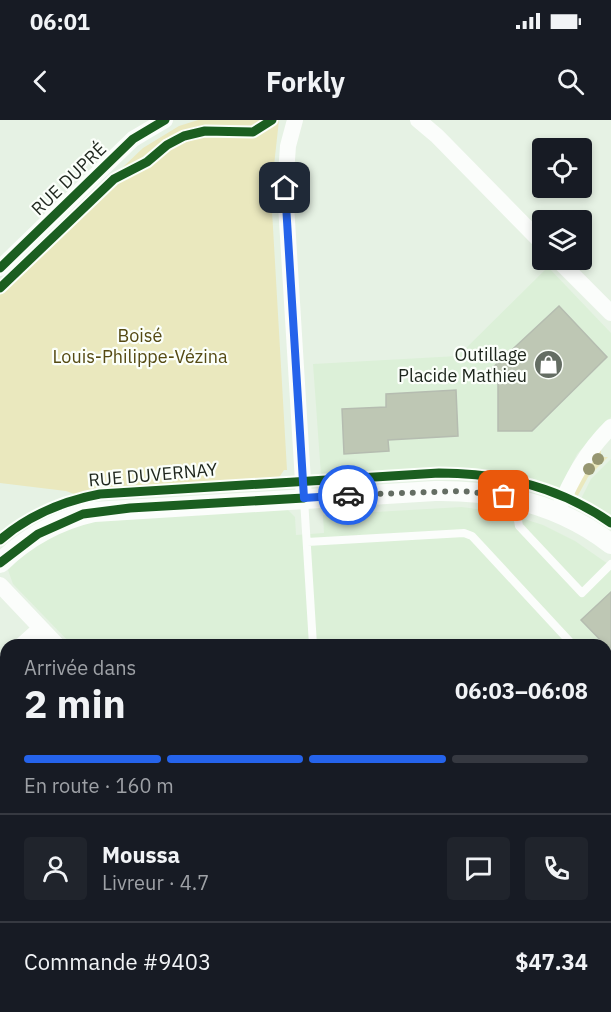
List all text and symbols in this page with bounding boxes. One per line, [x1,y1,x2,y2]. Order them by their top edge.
text: 06:01 [30,7,90,36]
text: Forkly [266,64,345,99]
icon: back [24,65,57,98]
icon: search [554,65,587,98]
street label: RUE DUPRÉ [26,137,111,220]
map controls [532,138,592,270]
button: locate [532,138,592,198]
pin [259,162,310,213]
icon: home [268,171,301,204]
button: layers [532,210,592,270]
park label: Boisé Louis-Philippe-Vézina [52,324,228,368]
place label: Outillage Placide Mathieu [398,343,527,387]
shop icon: Outillage Placide Mathieu [532,349,564,381]
street label: RUE DUVERNAY [87,457,219,492]
courier [318,465,378,525]
pin [478,470,529,521]
icon: car [332,479,365,512]
icon: bag [487,479,520,512]
text: Arrivée dans [24,654,136,681]
text: 06:03–06:08 [455,676,588,705]
text: 2 min [24,678,126,729]
text: En route · 160 m [24,772,174,799]
button: person [24,837,87,900]
button: chat [447,837,510,900]
button: phone [525,837,588,900]
text: Moussa [102,840,180,869]
text: Livreur · 4.7 [102,869,209,896]
text: Commande #9403 [24,947,211,976]
text: $47.34 [515,947,588,976]

